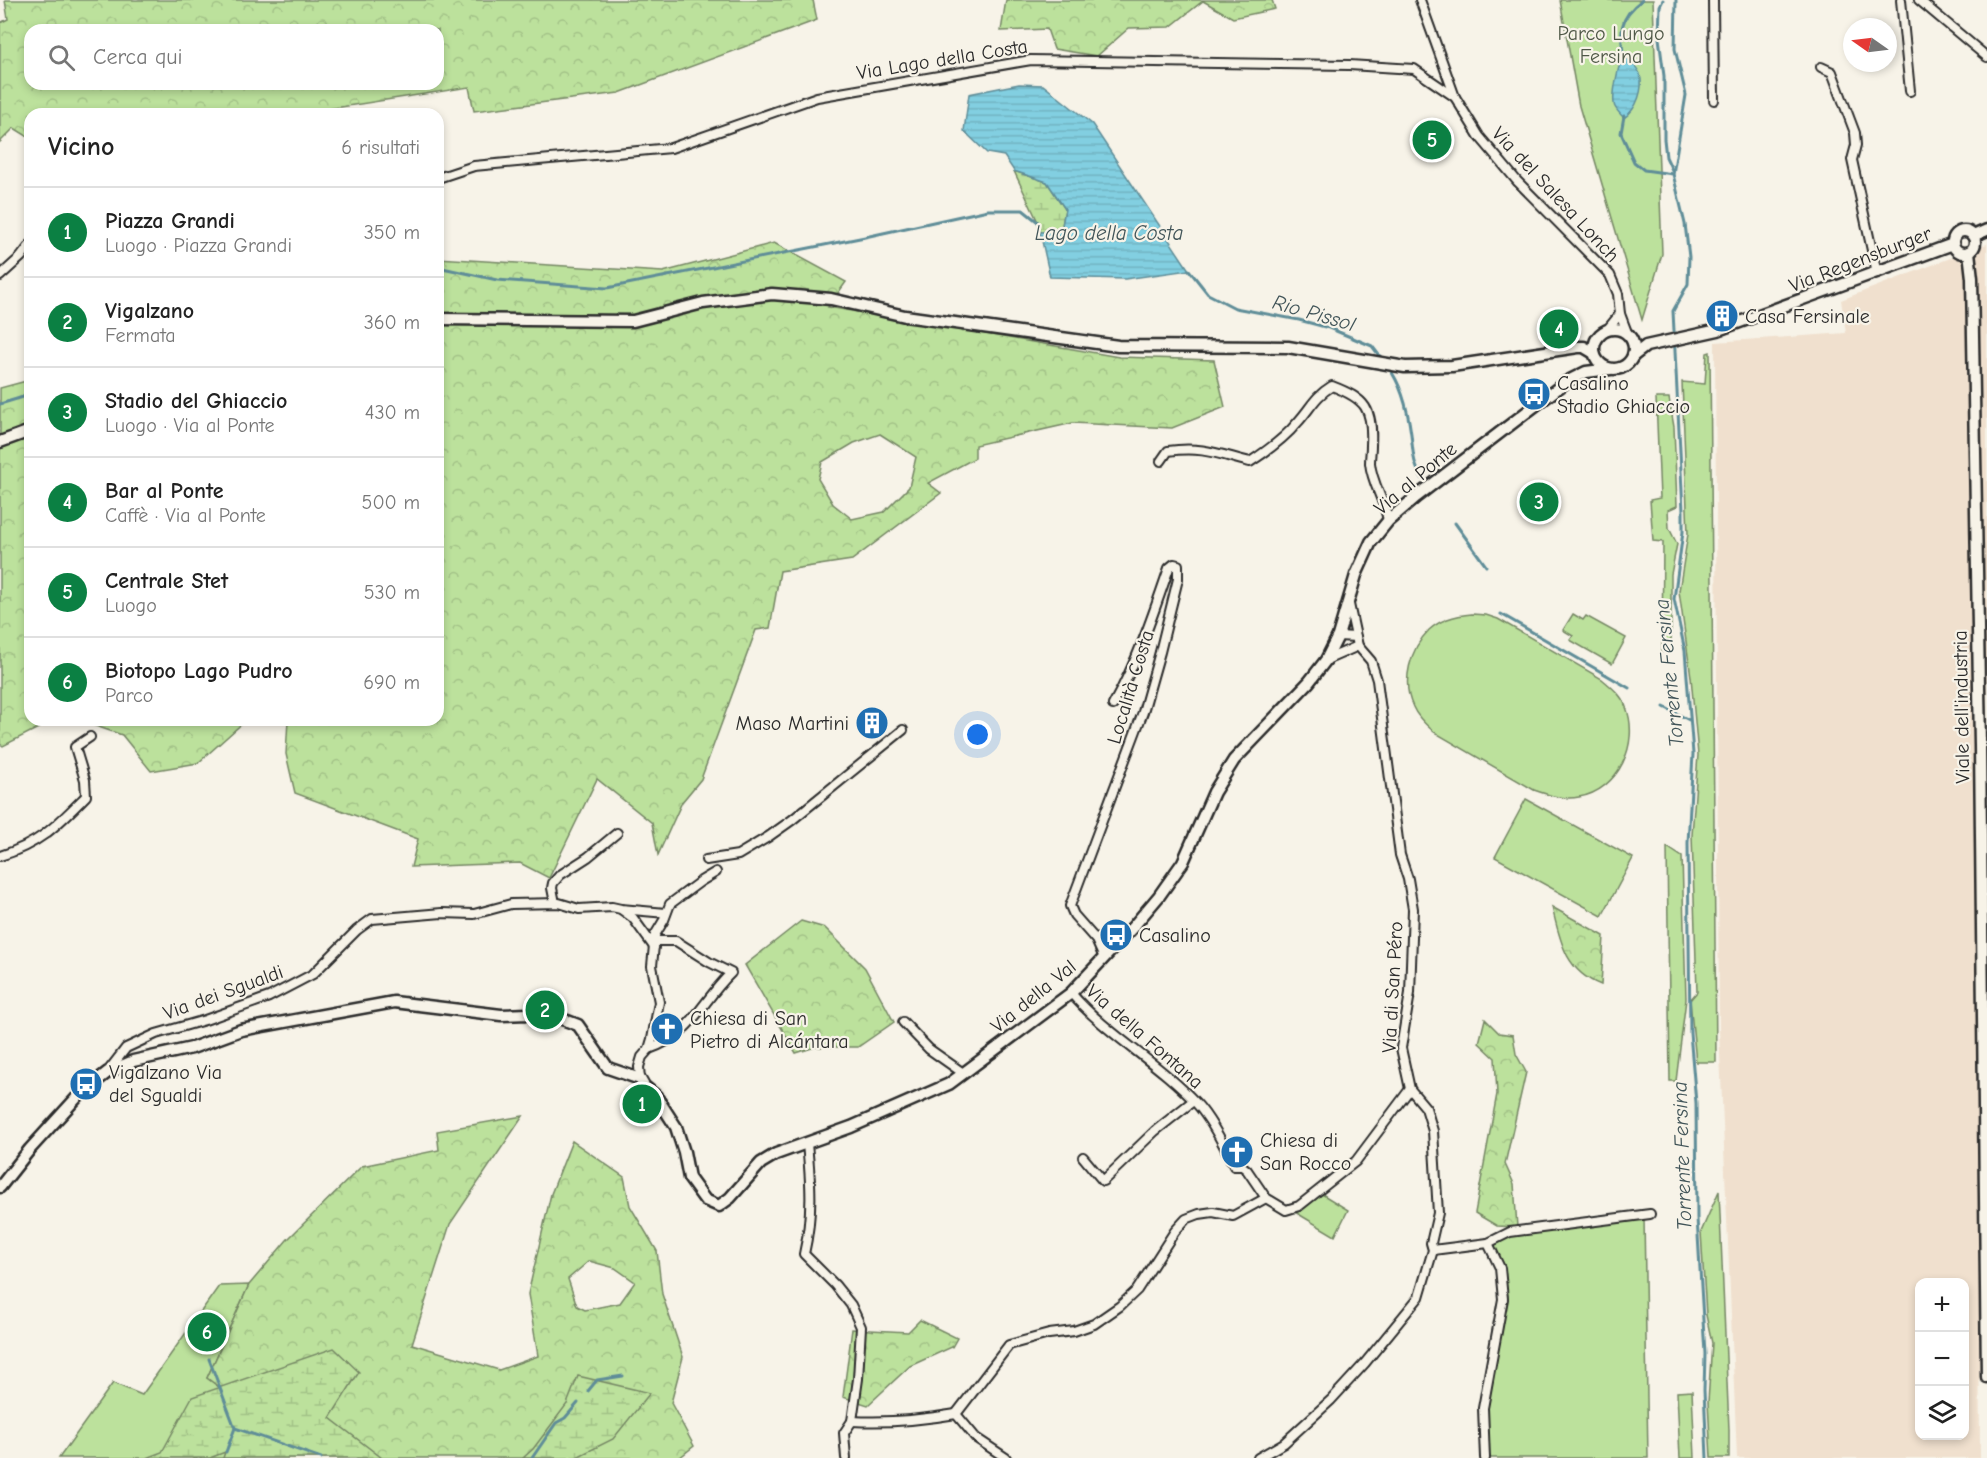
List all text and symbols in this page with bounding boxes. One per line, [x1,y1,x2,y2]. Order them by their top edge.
north arrow [1843,18,1897,72]
park label: Parco Lungo Fersina [1557,22,1665,68]
search box [24,24,444,90]
street label: Via Lago della Costa [855,35,1029,84]
icon: search [45,41,78,74]
text: Cerca qui [93,44,183,70]
pin: 5 [1412,118,1452,162]
street label: Via del Salesa Lonch [1487,122,1624,267]
text: Vicino [48,132,114,162]
text: 6 risultati [341,136,420,159]
text: Piazza Grandi [105,208,235,234]
text: 1 [64,221,71,244]
text: 350 m [364,221,420,244]
water label: Lago della Costa [1035,221,1184,245]
street label: Via Regensburger [1786,222,1935,297]
text: Luogo · Piazza Grandi [105,234,292,257]
water label: Rio Pissol [1270,290,1359,336]
text: Vigalzano [105,298,194,324]
building icon: Casa Fersinale [1704,298,1740,334]
place label: Casa Fersinale [1745,305,1870,328]
pin: 4 [1540,306,1578,352]
text: 2 [63,311,72,334]
text: 360 m [364,311,420,334]
text: Fermata [105,324,176,347]
place label: Casalino Stadio Ghiaccio [1557,372,1690,418]
bus stop icon: Casalino Stadio Ghiaccio [1516,376,1552,412]
text: Stadio del Ghiaccio [105,388,287,414]
text: 3 [63,401,72,424]
text: 430 m [365,401,420,424]
text: Luogo · Via al Ponte [105,414,274,437]
street label: Via al Ponte [1369,437,1461,520]
text: Bar al Ponte [105,478,224,504]
pin: 3 [1520,480,1558,524]
text: 4 [63,491,72,514]
text: 500 m [362,491,420,514]
text: Caffè · Via al Ponte [105,504,266,527]
text: Centrale Stet [105,568,228,594]
text: 5 [62,581,73,604]
text: 530 m [364,581,420,604]
text: Luogo [105,594,157,617]
water label: Torrente Fersina [1649,597,1689,748]
street label: Località Costa [1102,627,1159,747]
street label: Viale dell'industria [1949,630,1974,784]
text: Biotopo Lago Pudro [105,658,293,684]
text: 6 [62,671,73,694]
text: 690 m [363,671,420,694]
text: Parco [105,684,153,707]
building icon: Maso Martini [854,705,890,741]
place label: Maso Martini [736,712,849,735]
your location [963,720,992,749]
bus stop icon: Casalino [1098,917,1134,953]
street label: Via di San Péro [1378,921,1407,1053]
place label: Casalino [1139,924,1211,947]
street label: Via della Val [986,955,1081,1038]
street label: Via dei Sgualdi [160,960,286,1025]
street label: Via della Fontana [1081,979,1208,1093]
pin: 2 [526,988,564,1032]
place label: Chiesa di San Pietro di Alcántara [690,1007,849,1053]
church icon: Chiesa di San Pietro di Alcántara [649,1011,685,1047]
place label: Vigalzano Via del Sgualdi [109,1061,222,1107]
bus stop icon: Vigalzano Via del Sgualdi [68,1066,104,1102]
water label: Torrente Fersina [1667,1081,1697,1231]
pin: 1 [622,1082,662,1126]
place label: Chiesa di San Rocco [1260,1129,1351,1175]
church icon: Chiesa di San Rocco [1219,1134,1255,1170]
map controls [1915,1278,1969,1440]
button: + [1915,1278,1969,1332]
pin: 6 [188,1310,226,1354]
button: − [1915,1332,1969,1386]
button: layers [1915,1386,1969,1440]

